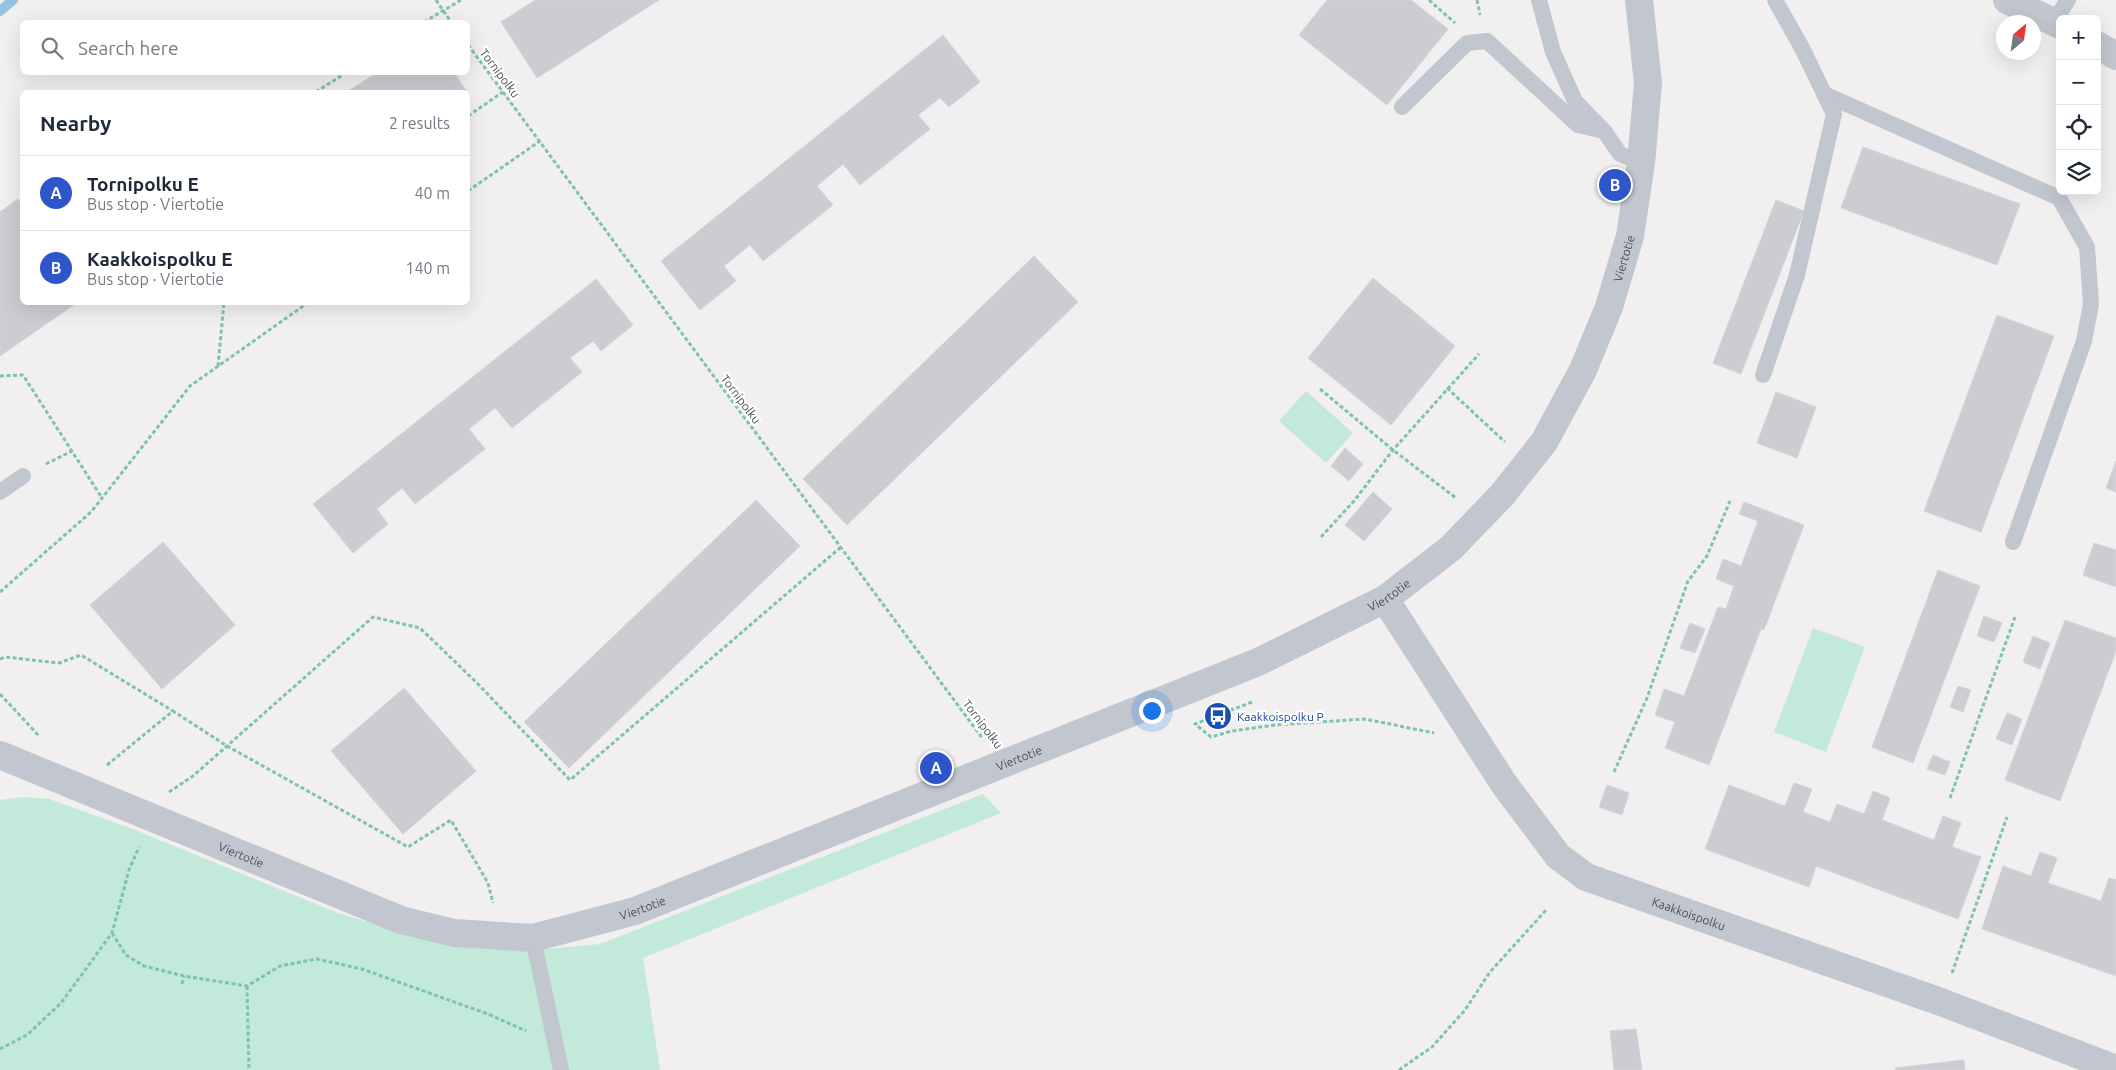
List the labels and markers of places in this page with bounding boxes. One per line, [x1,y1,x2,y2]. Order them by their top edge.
pin: B [1599,166,1631,204]
bus stop icon: Kaakkoispolku P [1203,701,1233,731]
place label: Kaakkoispolku P [1237,710,1324,723]
pin: A [920,749,952,787]

